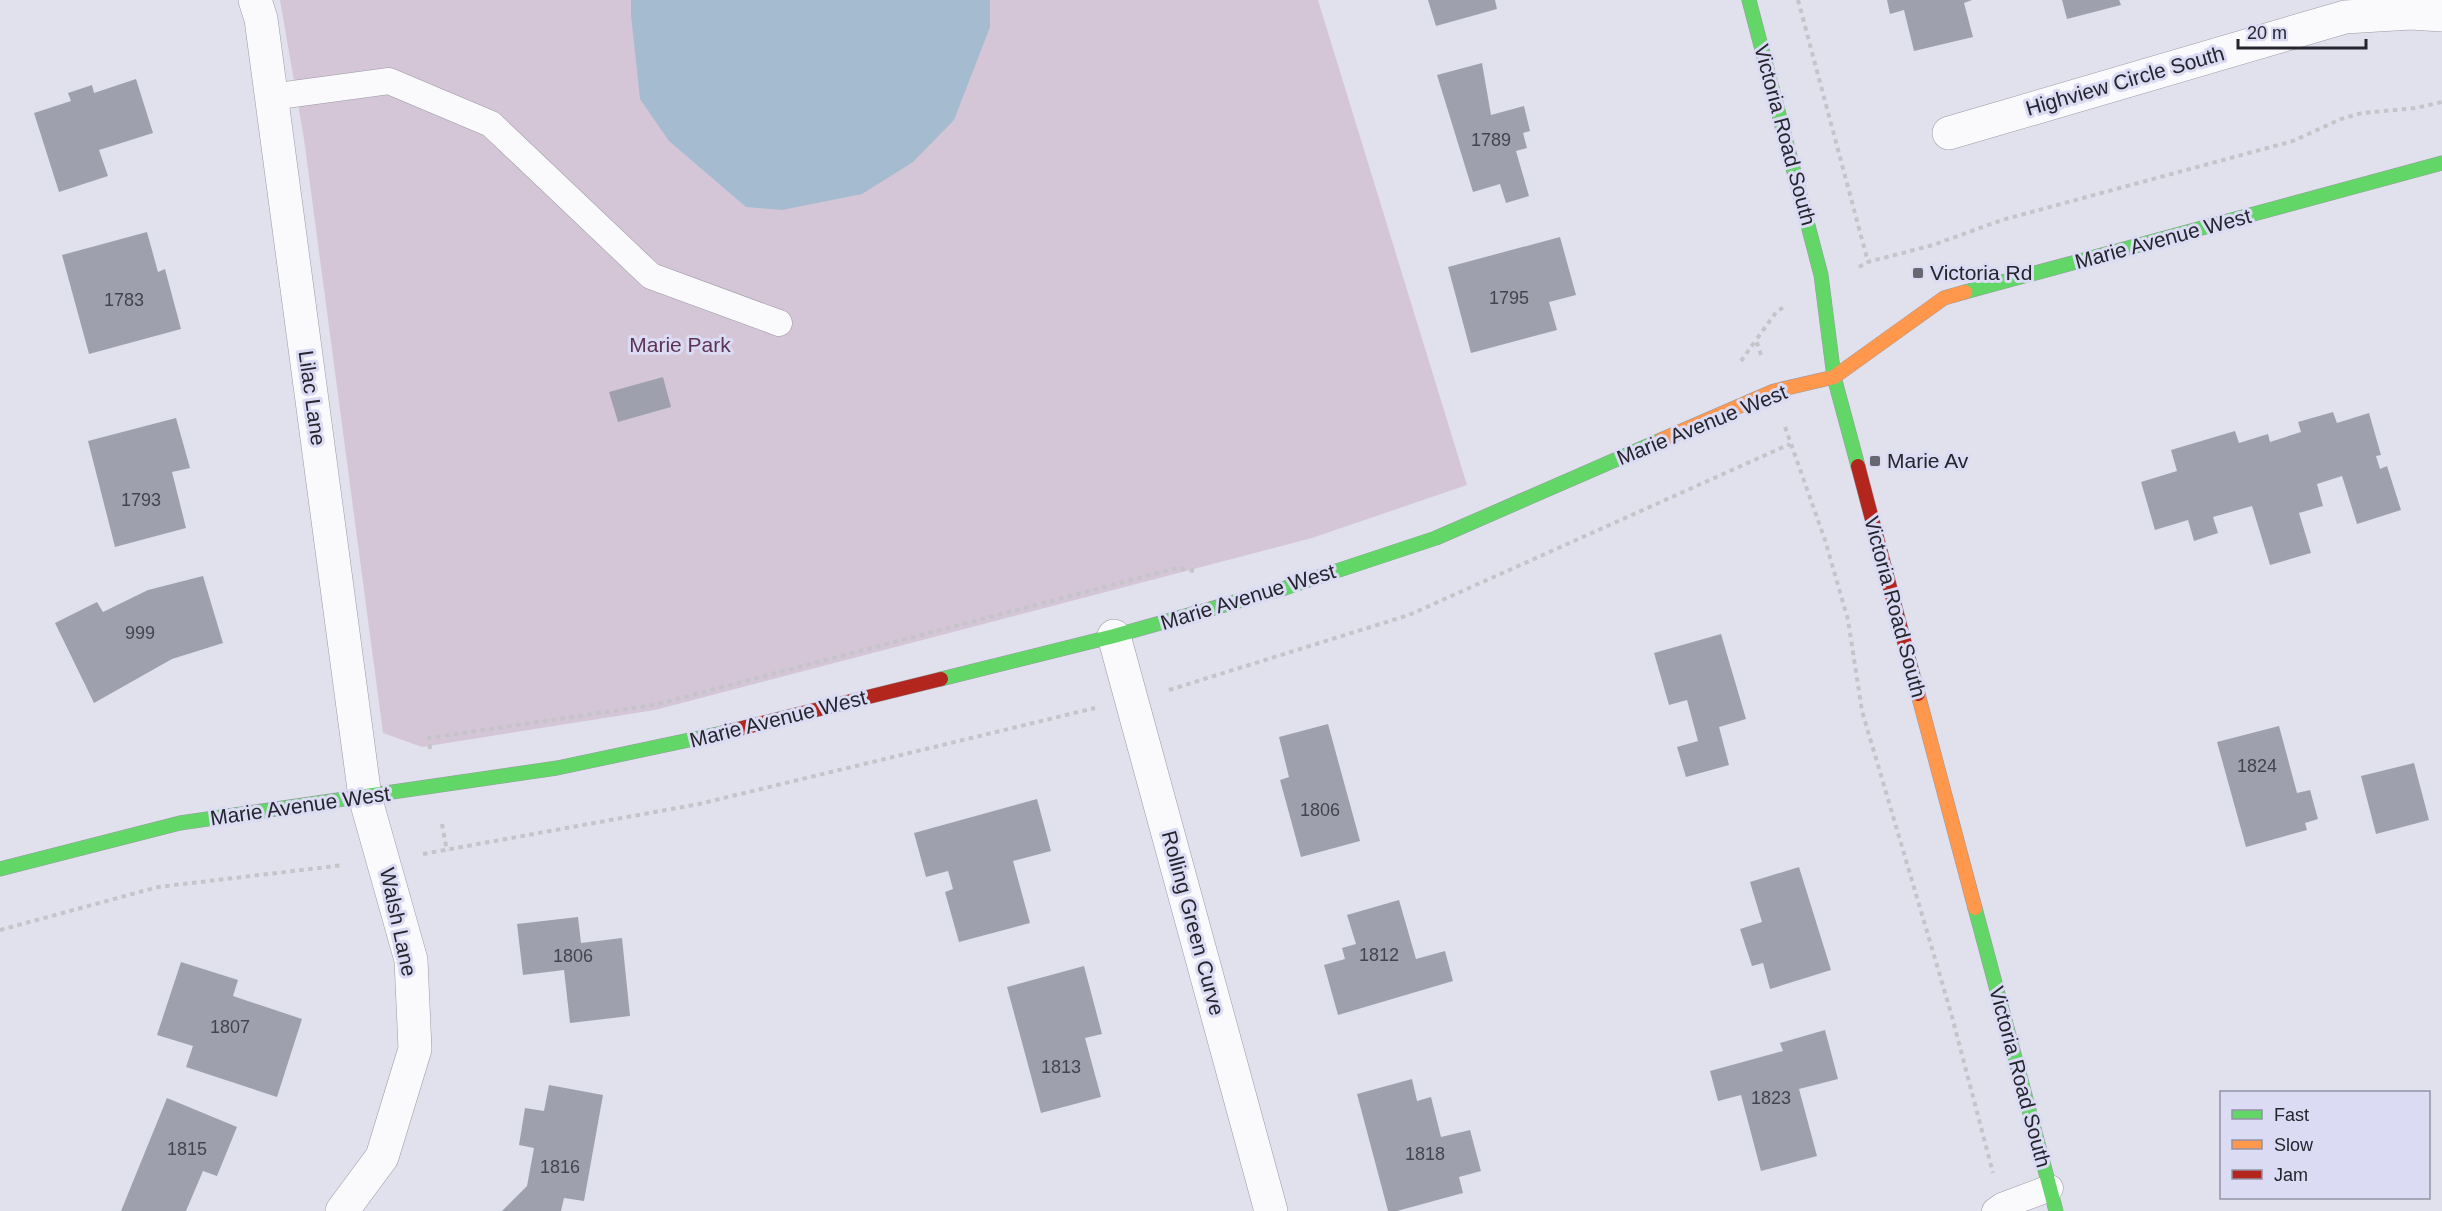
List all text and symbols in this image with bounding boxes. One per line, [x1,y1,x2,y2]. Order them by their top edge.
scale bar [2238,12,2366,50]
text: 20 m [2247,23,2287,43]
street label: Highview Circle South [2023,41,2227,120]
street label: Victoria Road South [1750,42,1821,228]
house number: 1789 [1471,130,1511,150]
street label: Marie Avenue West [2072,204,2254,273]
place label: Victoria Rd [1930,261,2032,284]
marker: Victoria Rd [1911,266,1925,280]
house number: 1795 [1489,288,1529,308]
house number: 1783 [104,290,144,310]
park label: Marie Park [629,333,731,356]
street label: Lilac Lane [294,349,331,447]
street label: Marie Avenue West [1613,380,1790,469]
place label: Marie Av [1887,449,1969,472]
marker: Marie Av [1868,454,1882,468]
house number: 1793 [121,490,161,510]
street label: Victoria Road South [1860,514,1931,700]
street label: Marie Avenue West [1158,559,1338,634]
house number: 999 [125,623,155,643]
street label: Marie Avenue West [687,685,869,752]
house number: 1824 [2237,756,2277,776]
street label: Marie Avenue West [209,781,391,830]
house number: 1806 [1300,800,1340,820]
street label: Rolling Green Curve [1158,828,1229,1018]
street label: Walsh Lane [376,866,421,978]
house number: 1812 [1359,945,1399,965]
house number: 1806 [553,946,593,966]
street label: Victoria Road South [1985,984,2056,1170]
house number: 1807 [210,1017,250,1037]
house number: 1813 [1041,1057,1081,1077]
house number: 1823 [1751,1088,1791,1108]
legend [2220,1091,2430,1199]
text: Fast [2274,1105,2309,1125]
text: Slow [2274,1135,2314,1155]
house number: 1815 [167,1139,207,1159]
house number: 1818 [1405,1144,1445,1164]
house number: 1816 [540,1157,580,1177]
text: Jam [2274,1165,2308,1185]

